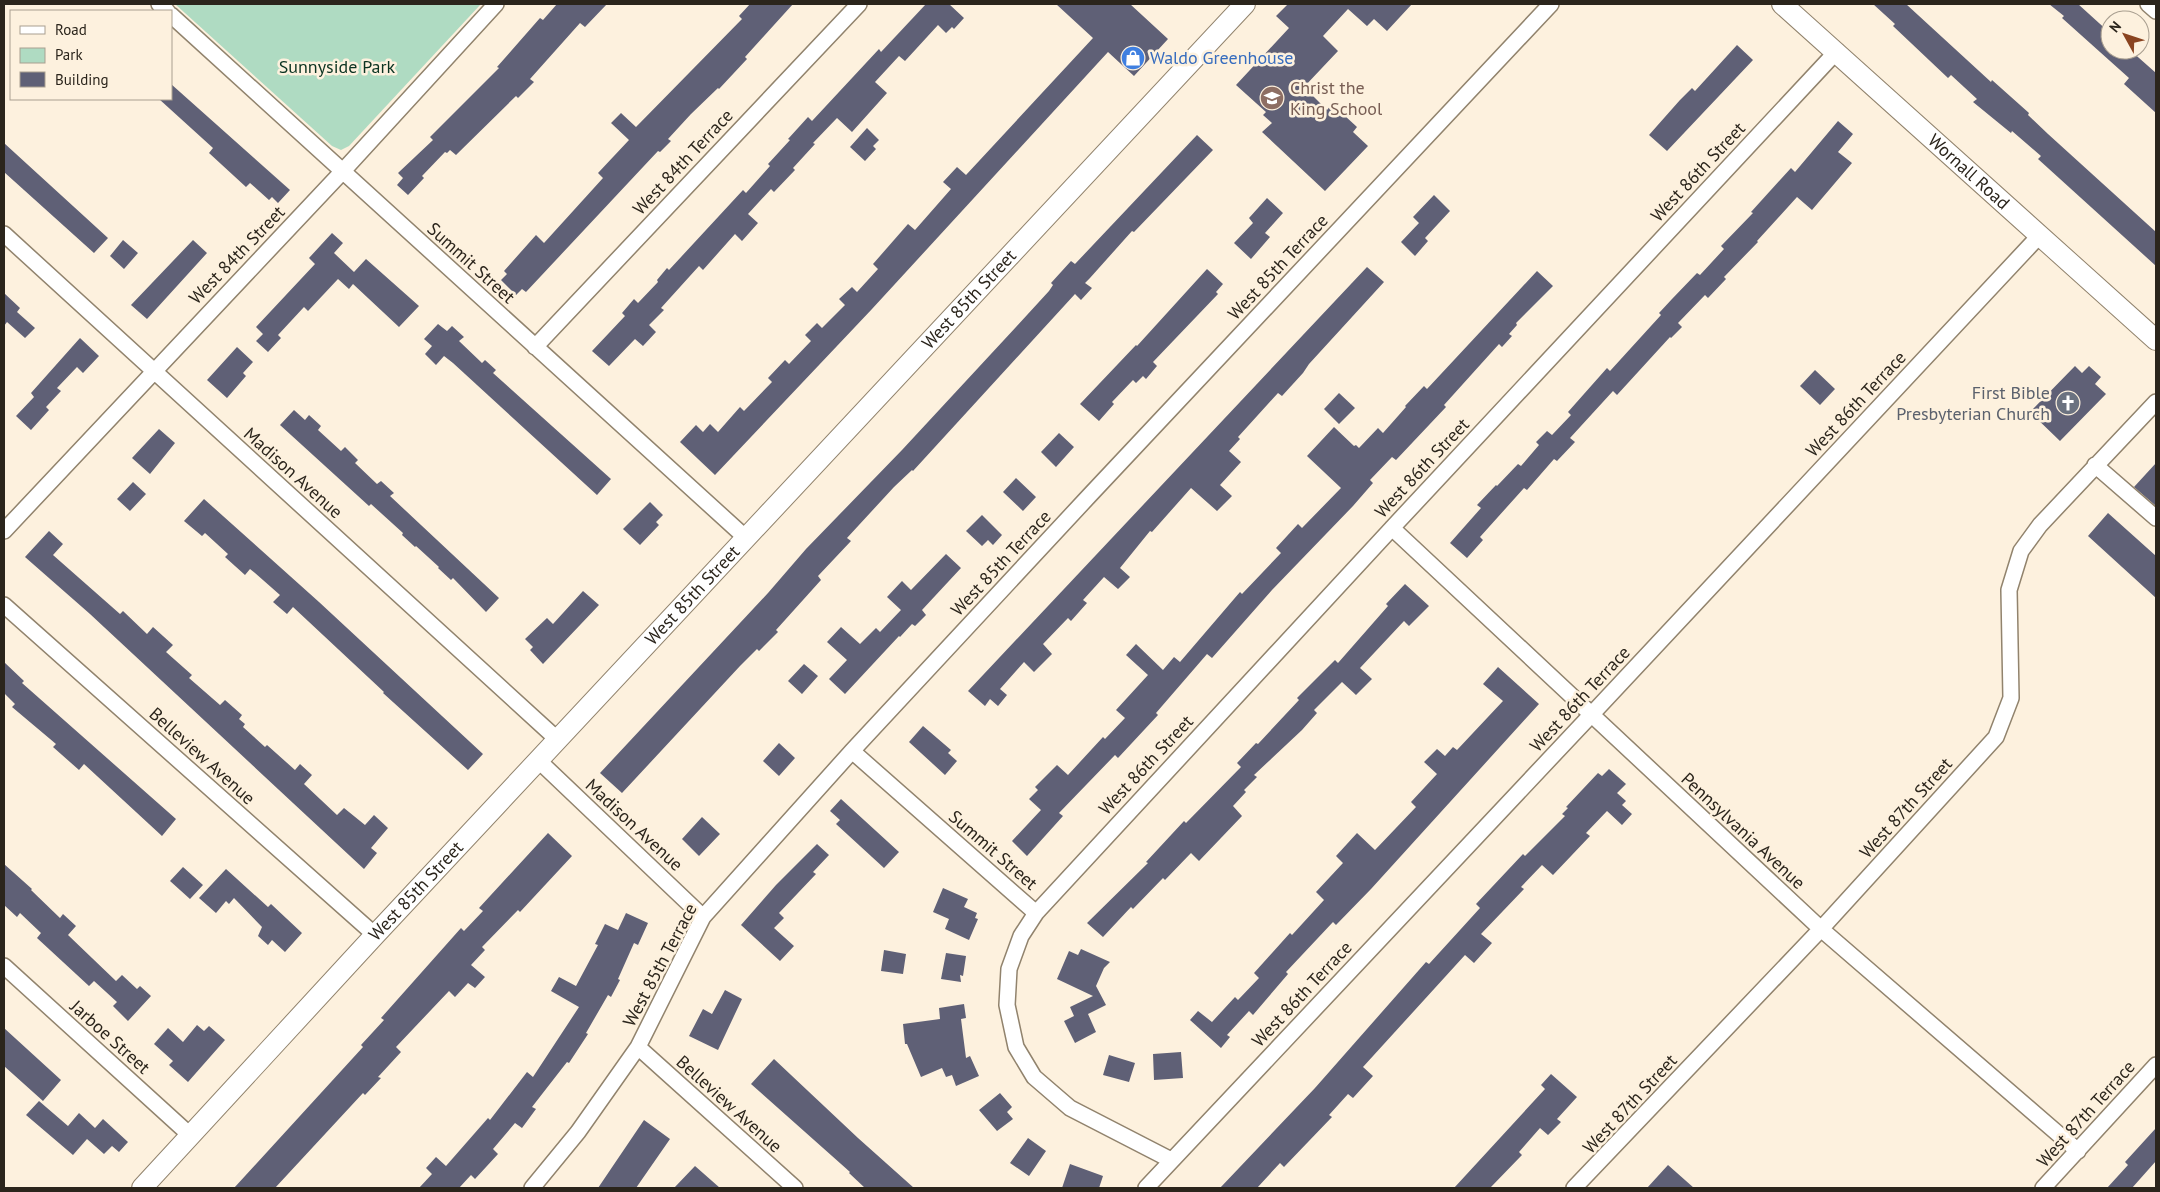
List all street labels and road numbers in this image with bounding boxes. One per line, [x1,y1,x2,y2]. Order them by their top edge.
street label: West 84th Terrace [628,104,738,219]
street label: West 86th Street [1646,117,1750,226]
street label: Wornall Road [1923,129,2015,214]
street label: West 84th Street [184,201,289,309]
street label: West 85th Terrace [1223,209,1333,324]
street label: Summit Street [423,217,520,308]
street label: West 85th Street [916,244,1021,354]
street label: West 86th Terrace [1801,346,1911,461]
street label: West 86th Street [1370,413,1474,522]
street label: Madison Avenue [239,422,348,523]
street label: West 85th Terrace [946,505,1056,620]
street label: West 85th Street [640,540,744,650]
street label: West 86th Terrace [1525,641,1635,756]
street label: Belleview Avenue [145,702,260,809]
street label: West 86th Street [1094,710,1198,819]
street label: West 87th Street [1854,753,1957,863]
street label: Pennsylvania Avenue [1677,767,1810,894]
street label: Madison Avenue [581,774,688,876]
street label: Summit Street [944,805,1042,894]
street label: West 85th Street [363,836,468,945]
street label: West 85th Terrace [617,899,702,1030]
street label: West 86th Terrace [1247,936,1357,1051]
street label: Jarboe Street [65,994,155,1078]
street label: West 87th Street [1578,1049,1682,1158]
street label: Belleview Avenue [672,1050,787,1157]
street label: West 87th Terrace [2032,1055,2140,1172]

